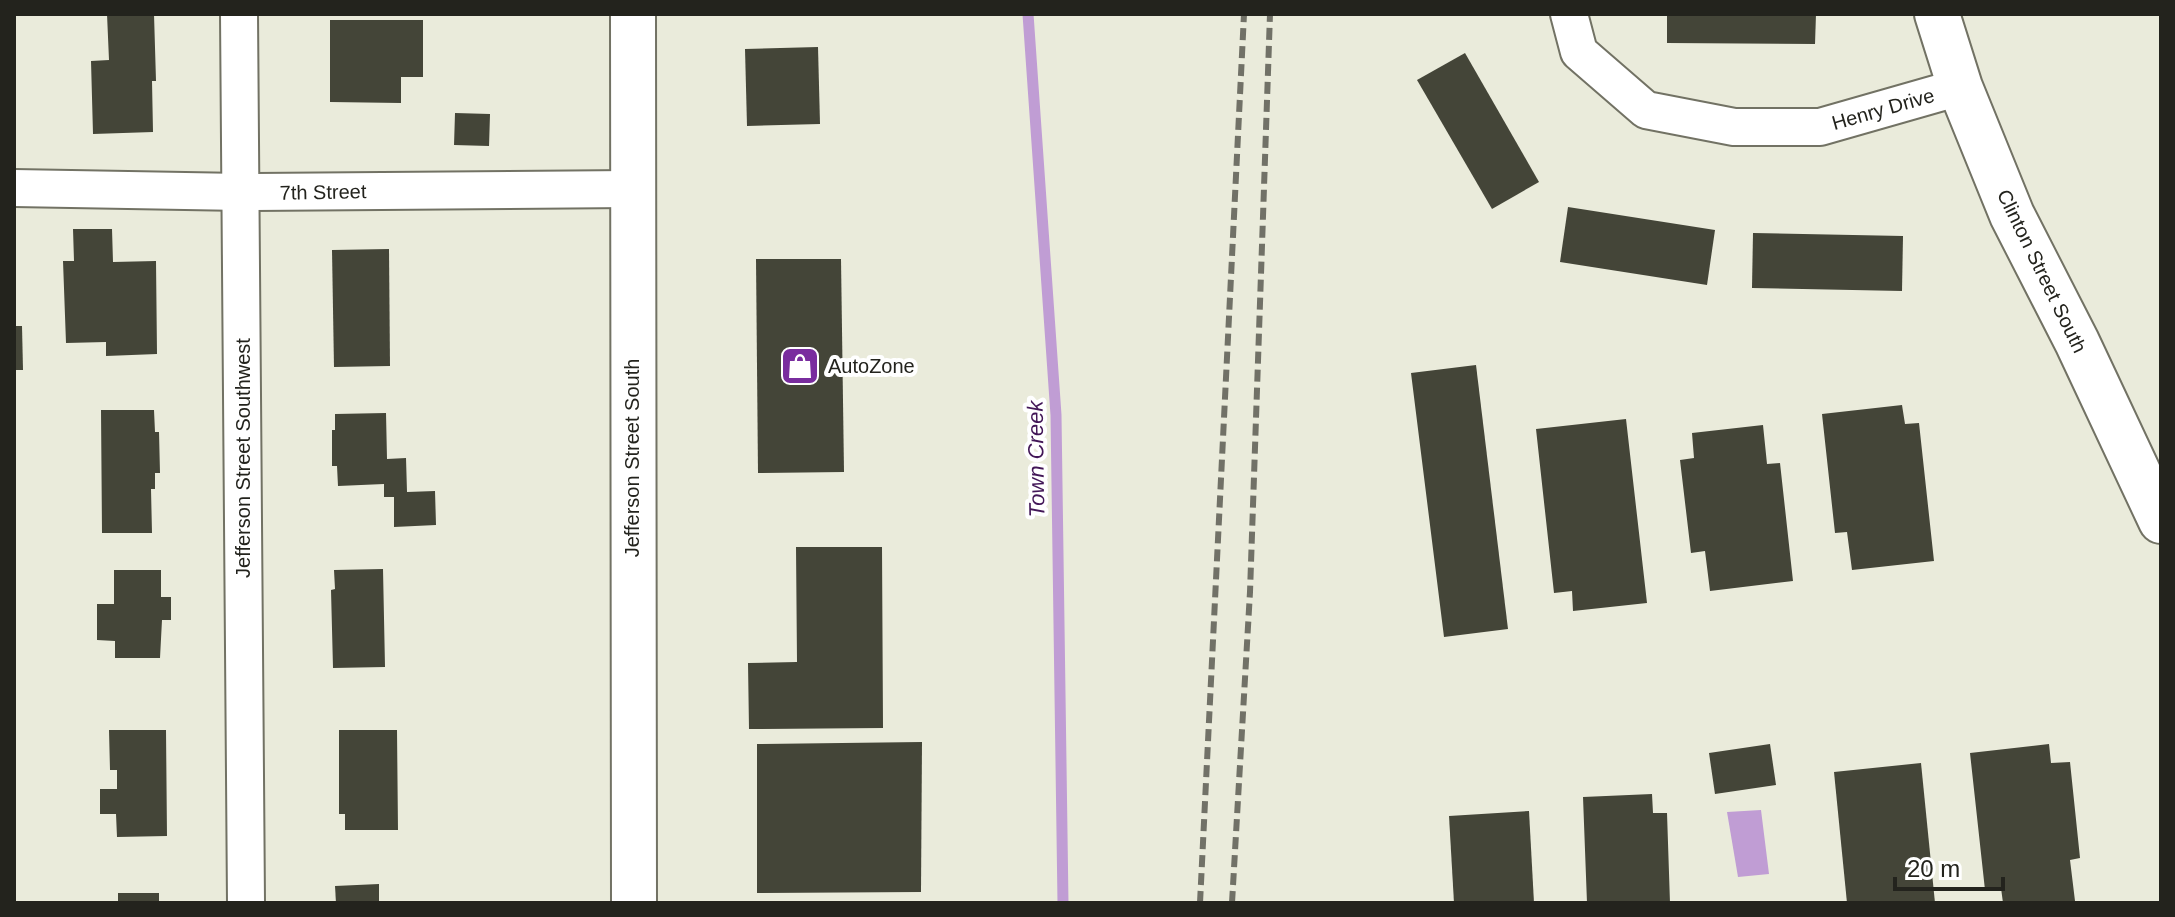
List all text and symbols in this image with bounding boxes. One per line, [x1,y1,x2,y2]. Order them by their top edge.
street label: Henry Drive [1829,84,1937,134]
street label: 7th Street [279,180,367,204]
street label: Clinton Street South [1993,186,2091,356]
street label: Jefferson Street Southwest [232,338,254,578]
shop icon: AutoZone [779,345,821,387]
place label: AutoZone [828,355,915,377]
street label: Jefferson Street South [621,359,643,557]
water label: Town Creek [1022,400,1050,517]
scale bar [1895,841,2003,891]
text: 20 m [1907,855,1960,882]

